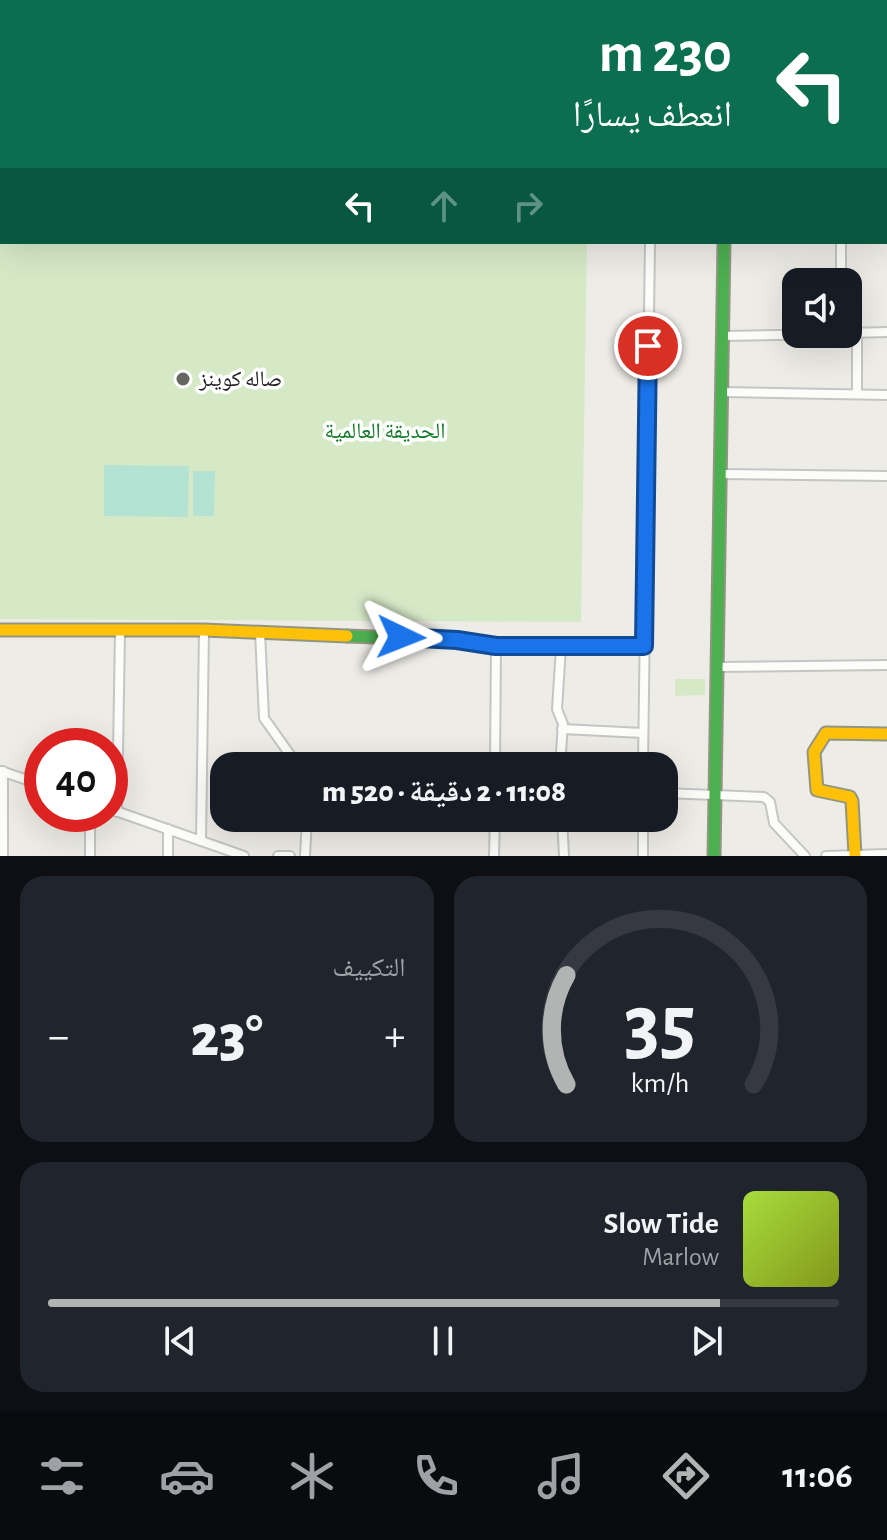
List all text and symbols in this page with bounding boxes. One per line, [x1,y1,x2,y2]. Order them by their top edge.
text: 230 m [599,26,732,82]
icon: left [760,32,864,136]
text: انعطف يسارًا [573,97,732,133]
icon: left [338,184,382,228]
icon: ahead [422,184,466,228]
icon: right [506,184,550,228]
map controls [782,268,862,348]
button: sound [782,268,862,348]
pin [614,312,682,380]
icon: arrive [626,324,670,368]
place label: صاله كوينز [198,368,282,391]
marker: صاله كوينز [174,370,192,388]
park label: الحديقة العالمية [325,420,445,442]
position arrow [359,595,443,679]
speed limit sign: 40 [24,728,128,832]
text: 11:08 · 2 دقيقة · 520 m [322,777,566,807]
text: التكييف [333,955,406,981]
text: 35 [624,984,696,1068]
text: 23° [190,1007,263,1067]
text: − [48,1015,69,1059]
text: + [384,1015,405,1059]
text: km/h [631,1069,690,1098]
text: Slow Tide [604,1209,719,1239]
text: Marlow [642,1244,719,1270]
icon: previous [158,1319,202,1363]
icon: pause [421,1319,465,1363]
icon: next [685,1319,729,1363]
icon: filters [34,1448,90,1504]
icon: car [159,1448,215,1504]
icon: climate [284,1448,340,1504]
icon: phone [408,1448,464,1504]
icon: music [533,1448,589,1504]
icon: directions [658,1448,714,1504]
text: 11:06 [782,1458,853,1494]

